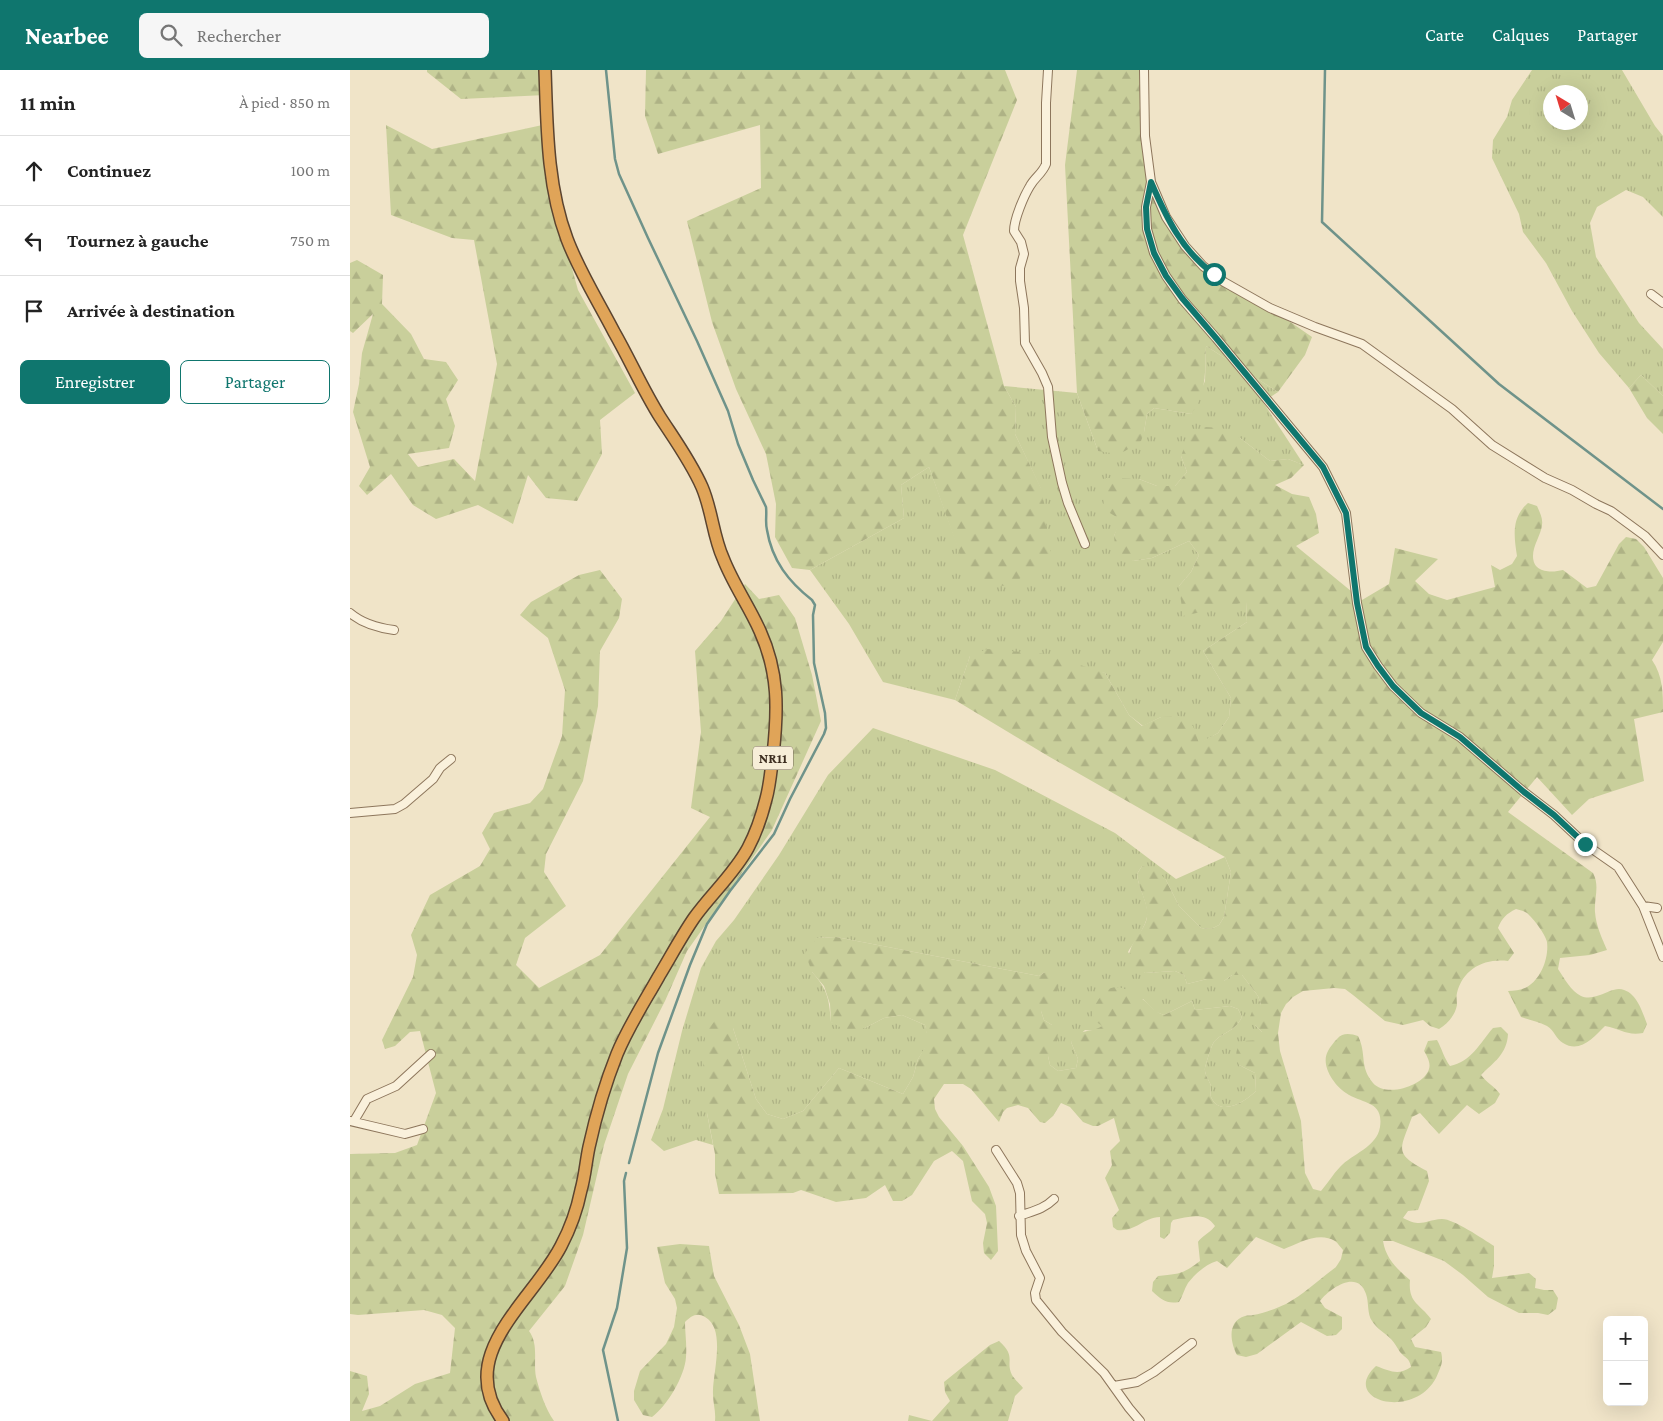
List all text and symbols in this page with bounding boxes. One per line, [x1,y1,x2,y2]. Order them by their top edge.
search box [139,13,489,58]
icon: search [157,21,185,49]
text: Nearbee [25,22,109,49]
text: Rechercher [197,25,281,46]
text: Carte [1425,25,1464,45]
text: Calques [1492,25,1549,45]
text: Partager [1577,25,1638,45]
north arrow [1543,85,1588,130]
text: 11 min [20,91,76,115]
text: À pied · 850 m [239,94,330,111]
icon: ahead [20,157,48,185]
text: Continuez [67,160,151,181]
text: 100 m [291,162,330,179]
icon: left [20,227,48,255]
text: Tournez à gauche [67,230,209,251]
text: 750 m [290,232,330,249]
route start [1203,263,1226,286]
icon: arrive [20,297,48,325]
text: Arrivée à destination [67,300,235,321]
button: Enregistrer [20,360,170,404]
button: Partager [180,360,330,404]
road number: NR11 [753,746,793,770]
route end [1574,833,1597,856]
map controls [1603,1316,1648,1406]
button: + [1603,1316,1648,1361]
button: − [1603,1361,1648,1406]

